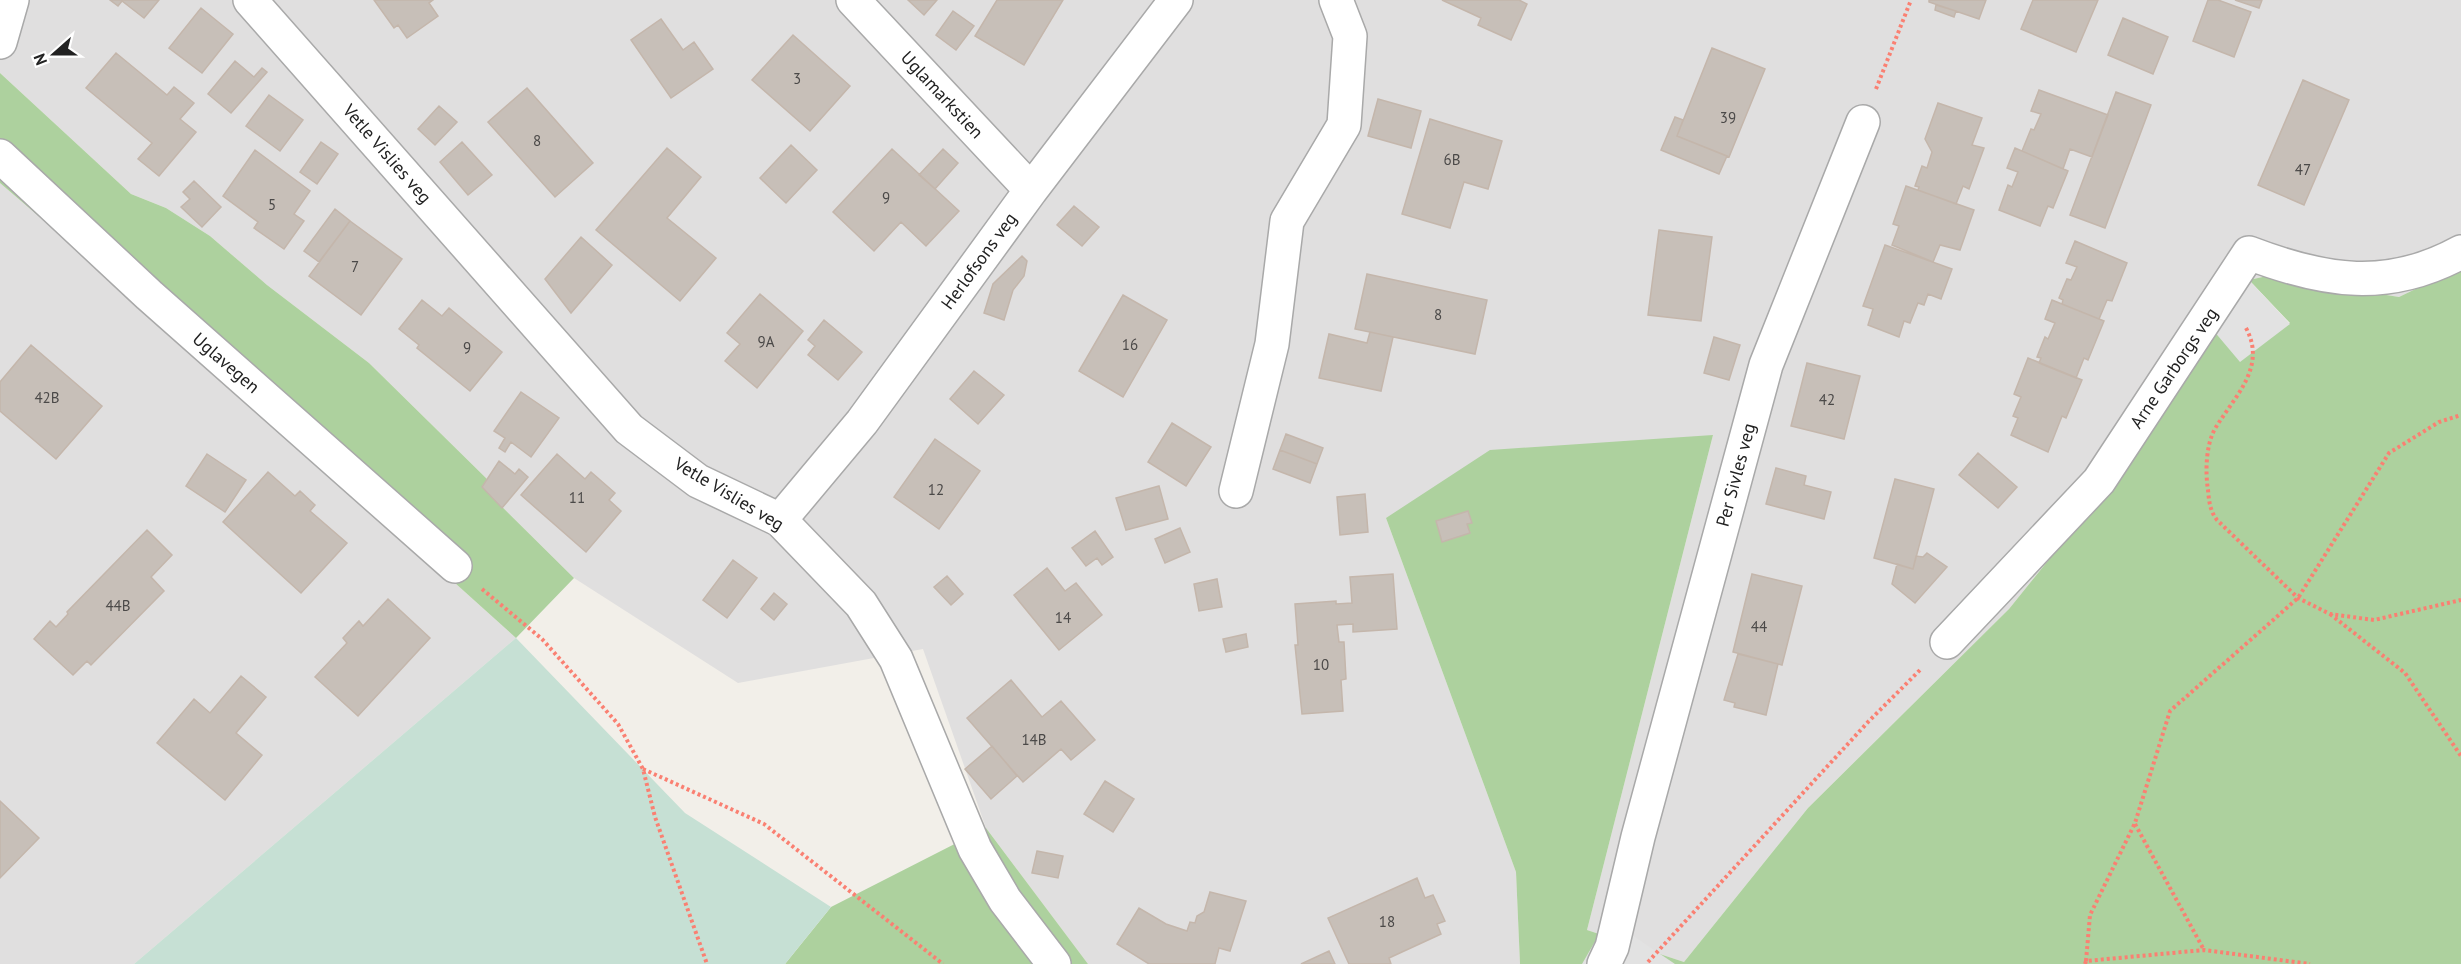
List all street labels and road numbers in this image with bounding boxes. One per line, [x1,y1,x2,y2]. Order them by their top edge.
street label: Uglamarkstien [896,46,989,143]
street label: Vetle Vislies veg [337,99,437,208]
street label: Herlofsons veg [936,208,1021,314]
street label: Arne Garborgs veg [2125,303,2223,433]
street label: Uglavegen [188,327,265,398]
street label: Per Sivles veg [1711,421,1760,529]
street label: Vetle Vislies veg [669,451,788,535]

